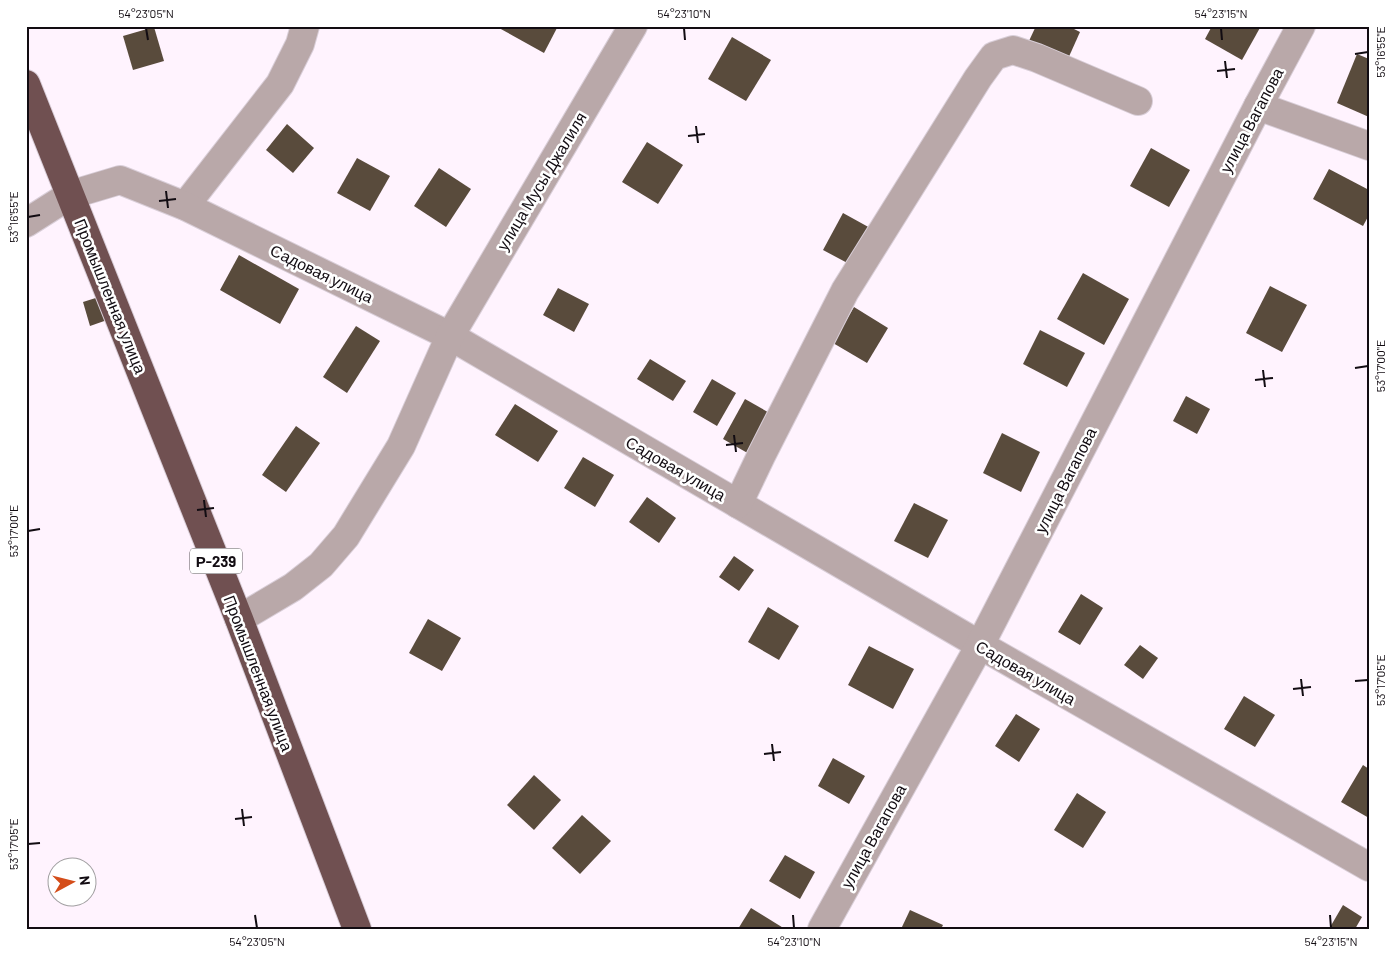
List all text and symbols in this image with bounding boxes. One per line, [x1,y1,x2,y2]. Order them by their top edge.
text: 54°23'05"N [118,6,174,20]
text: 54°23'10"N [657,6,711,20]
text: 54°23'15"N [1194,6,1248,20]
text: 53°16'55"E [1373,26,1387,78]
street label: улица Вагапова [1215,64,1287,176]
street label: улица Мусы Джалиля [492,108,590,254]
text: 53°16'55"E [6,191,20,243]
street label: Промышленная улица [71,216,151,376]
street label: Садовая улица [268,240,377,306]
text: 53°17'00"E [1373,340,1387,392]
street label: улица Вагапова [1030,424,1100,536]
street label: Садовая улица [623,432,729,504]
text: 53°17'00"E [6,505,20,557]
road number: Р-239 [190,548,242,574]
street label: Промышленная улица [221,592,298,754]
street label: Садовая улица [973,636,1079,708]
text: 53°17'05"E [1373,654,1387,706]
street label: улица Вагапова [837,781,909,891]
text: 53°17'05"E [6,818,20,870]
north arrow [48,858,98,908]
text: N [76,875,94,886]
text: 54°23'05"N [229,934,285,948]
text: 54°23'10"N [767,934,821,948]
text: 54°23'15"N [1304,934,1358,948]

